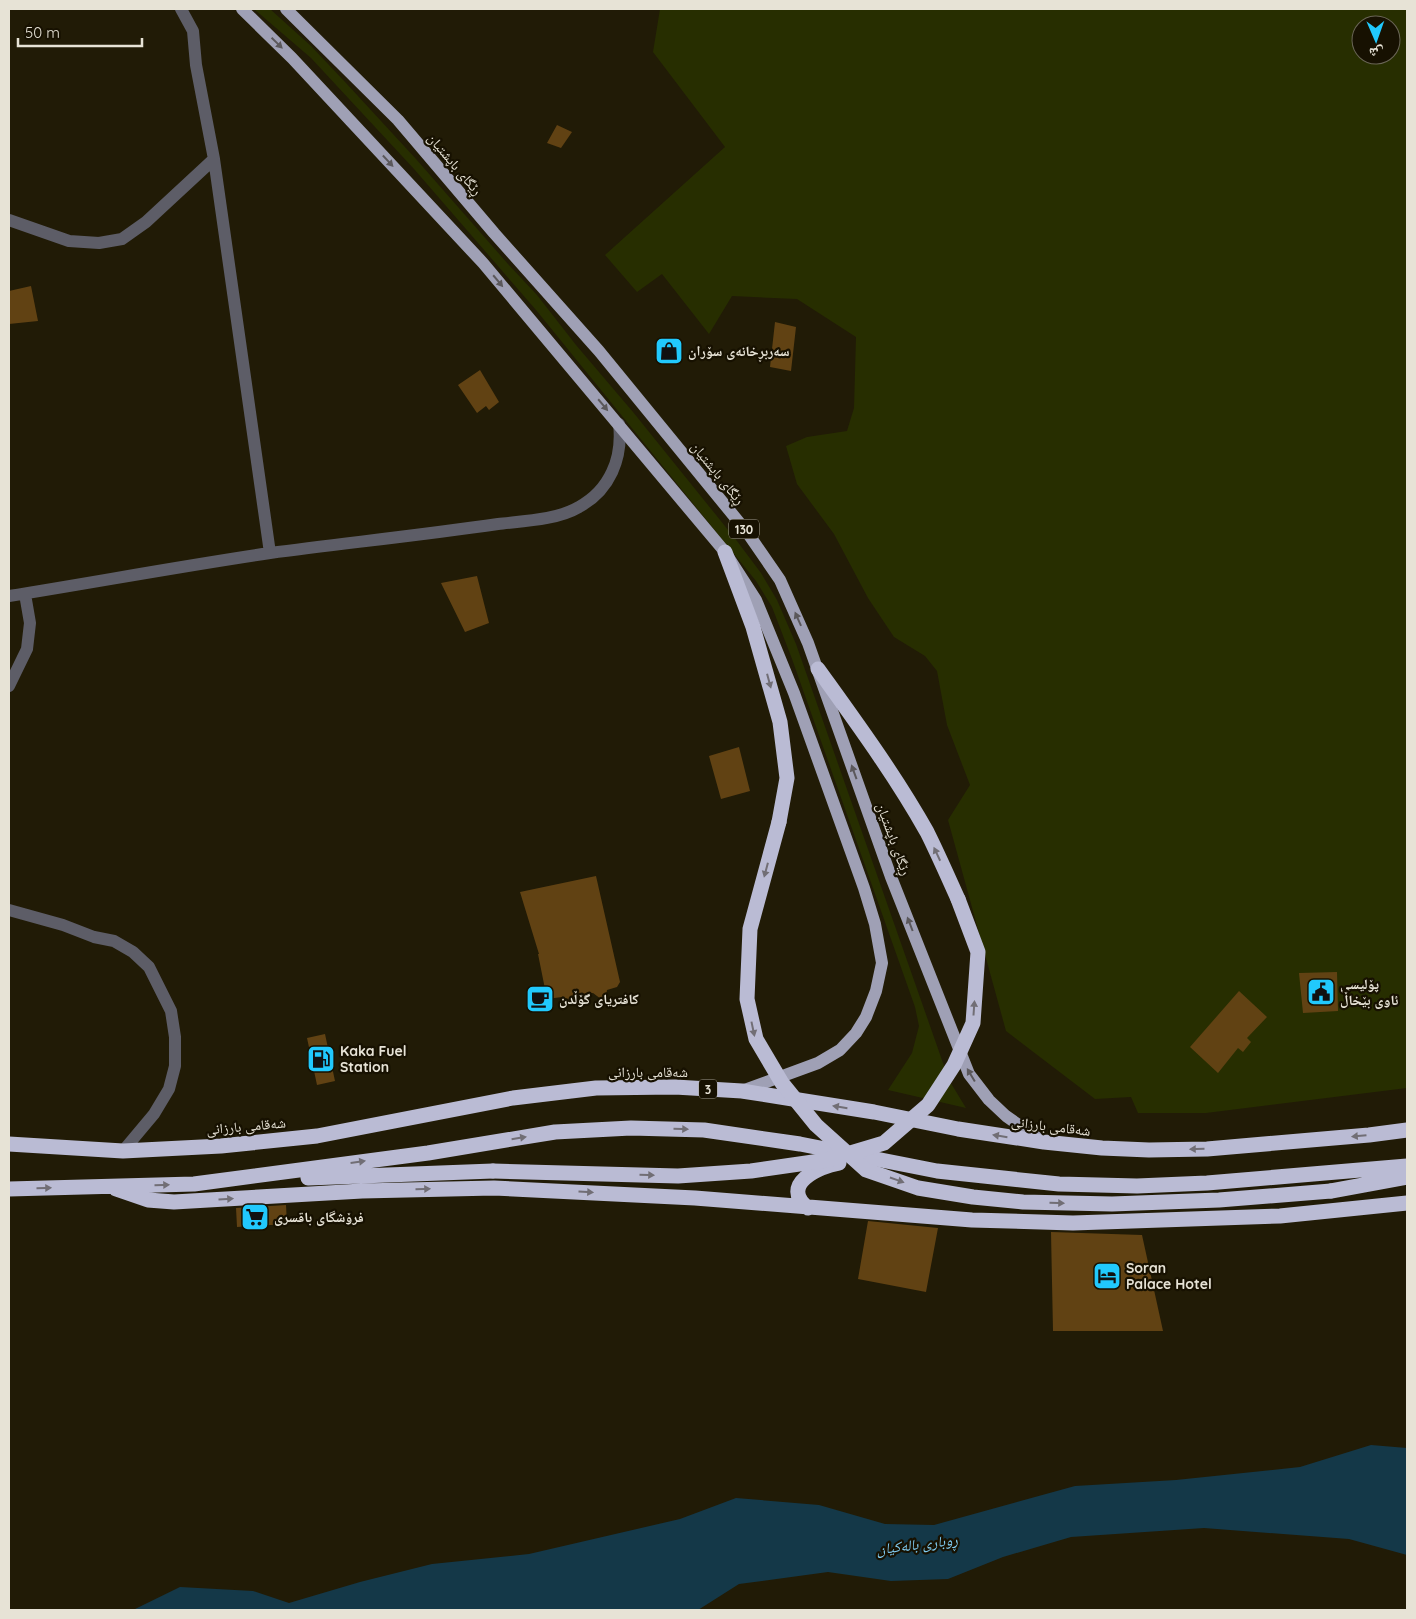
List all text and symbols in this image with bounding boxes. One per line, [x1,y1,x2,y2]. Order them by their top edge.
scale bar [18,15,141,47]
north arrow [1351,15,1401,65]
text: 50 m [25,23,60,42]
one-way arrow [270,37,282,49]
text: ش [1369,44,1384,62]
street label: ڕێگای باپشتیان [421,129,486,201]
one-way arrow [382,155,394,167]
one-way arrow [492,274,503,287]
shop icon: سەربڕخانەی سۆران [654,336,684,366]
place label: سەربڕخانەی سۆران [688,342,790,363]
one-way arrow [597,398,608,411]
street label: ڕێگای باپشتیان [685,438,749,510]
road number: 130 [729,520,759,538]
one-way arrow [793,612,801,626]
one-way arrow [766,674,774,689]
one-way arrow [850,764,857,779]
street label: ڕێگای باپشتیان [870,800,915,879]
one-way arrow [933,847,941,862]
one-way arrow [762,862,770,877]
one-way arrow [906,916,914,931]
place label: پۆلیسی ئاوی بێخاڵ [1340,975,1399,1009]
public building icon: پۆلیسی ئاوی بێخاڵ [1306,977,1336,1007]
cafe icon: کافتریای گۆڵدن [525,984,555,1014]
place label: کافتریای گۆڵدن [559,990,639,1008]
one-way arrow [970,1000,978,1016]
one-way arrow [750,1022,758,1038]
place label: Kaka Fuel Station [340,1042,407,1076]
fuel station icon: Kaka Fuel Station [306,1044,336,1074]
street label: شەقامی بارزانی [608,1063,688,1081]
one-way arrow [966,1068,975,1081]
road number: 3 [699,1080,717,1098]
one-way arrow [832,1102,848,1110]
street label: شەقامی بارزانی [1010,1112,1092,1140]
street label: شەقامی بارزانی [205,1114,287,1138]
one-way arrow [673,1126,689,1134]
one-way arrow [992,1131,1008,1139]
one-way arrow [1351,1132,1367,1140]
one-way arrow [511,1133,527,1141]
one-way arrow [1189,1145,1205,1153]
one-way arrow [351,1158,367,1166]
one-way arrow [639,1172,655,1180]
one-way arrow [890,1176,905,1184]
one-way arrow [155,1181,171,1189]
one-way arrow [36,1184,52,1192]
one-way arrow [415,1185,431,1193]
one-way arrow [578,1189,594,1197]
one-way arrow [218,1194,234,1202]
one-way arrow [1049,1199,1065,1207]
supermarket icon: فرۆشگای باقسری [240,1202,270,1232]
place label: فرۆشگای باقسری [274,1208,364,1226]
place label: Soran Palace Hotel [1126,1259,1212,1293]
hotel icon: Soran Palace Hotel [1092,1261,1122,1291]
water label: ڕوباری بالەکیان [875,1530,959,1562]

